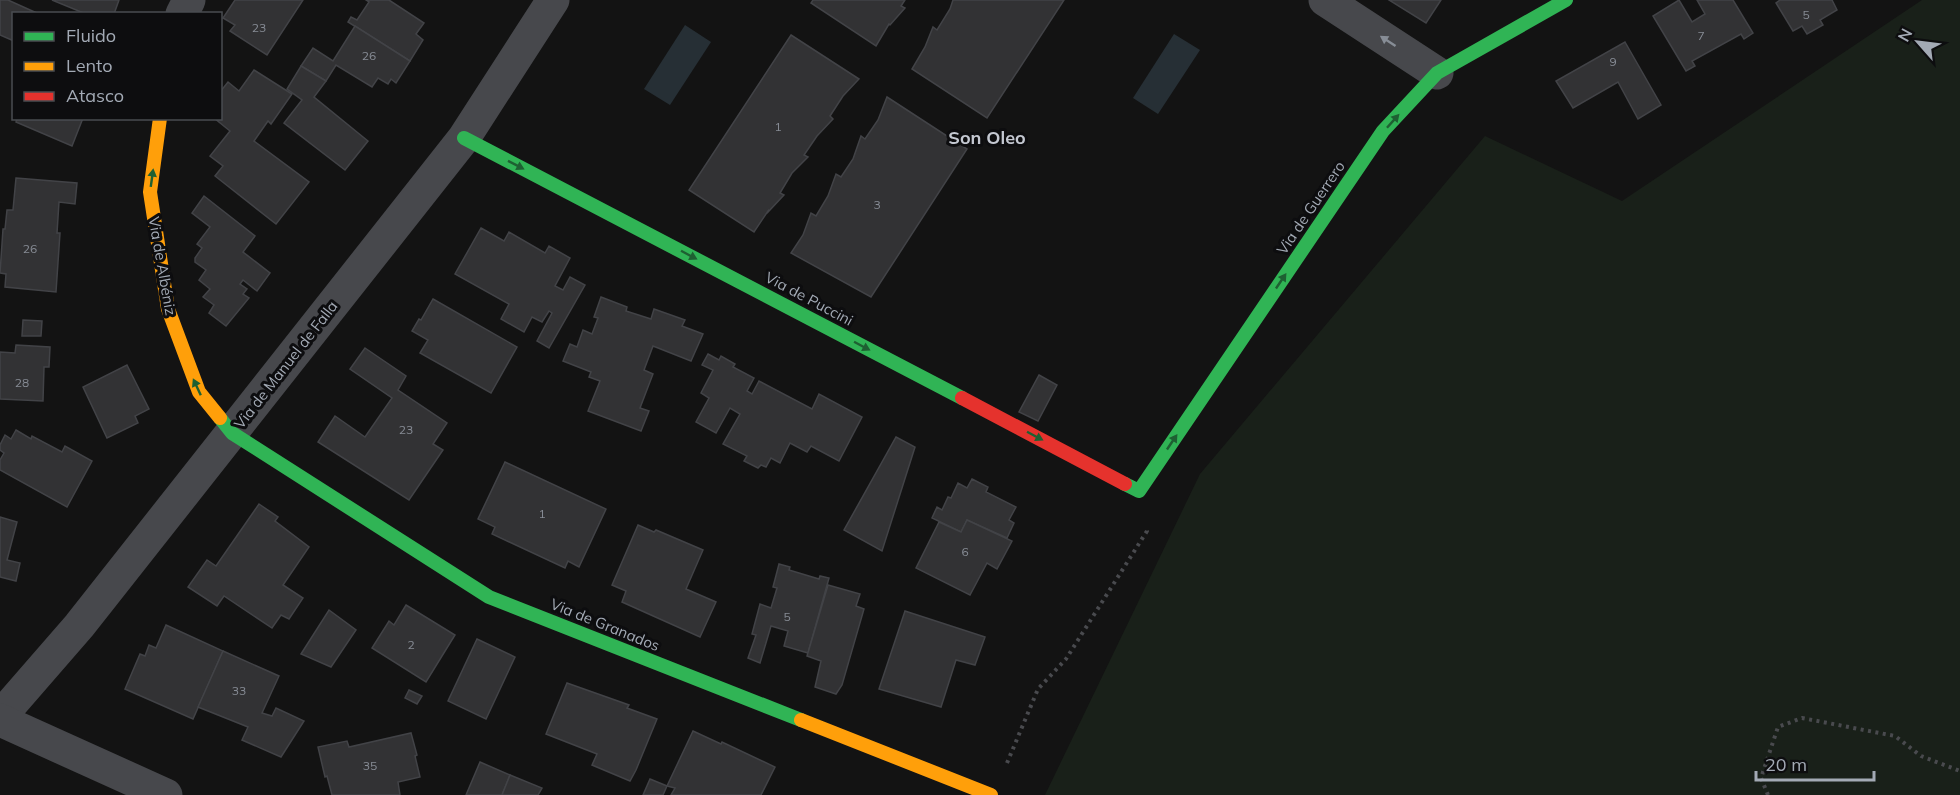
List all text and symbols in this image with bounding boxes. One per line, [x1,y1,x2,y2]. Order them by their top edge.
house number: 5 [1802,7,1810,22]
legend [12,12,222,120]
north arrow [1888,12,1948,72]
house number: 23 [252,20,266,35]
text: Fluido [66,24,116,47]
text: N [1893,25,1916,45]
house number: 7 [1697,28,1705,43]
one-way arrow [1380,35,1396,47]
house number: 26 [362,48,376,63]
text: Lento [66,54,113,77]
house number: 9 [1609,54,1617,69]
text: Atasco [66,84,124,107]
one-way arrow [1386,114,1399,129]
house number: 1 [774,119,782,134]
district label: Son Oleo [948,126,1026,149]
street label: Via de Guerrero [1272,157,1349,258]
one-way arrow [508,160,525,170]
one-way arrow [147,168,156,187]
house number: 3 [873,197,881,212]
street label: Via de Albéniz [144,215,181,317]
house number: 26 [23,241,37,256]
one-way arrow [681,250,698,260]
street label: Via de Puccini [762,267,857,330]
one-way arrow [1275,273,1286,289]
street label: Via de Manuel de Falla [230,297,342,433]
one-way arrow [853,340,871,350]
house number: 28 [15,375,29,390]
one-way arrow [193,378,202,395]
house number: 23 [399,422,413,437]
one-way arrow [1026,431,1043,441]
one-way arrow [1166,434,1177,450]
house number: 1 [538,506,546,521]
house number: 6 [961,544,969,559]
street label: Via de Granados [548,594,663,655]
house number: 5 [783,609,791,624]
house number: 2 [407,637,415,652]
house number: 33 [232,683,246,698]
scale bar [1756,744,1874,782]
text: 20 m [1765,753,1807,776]
house number: 35 [363,758,377,773]

